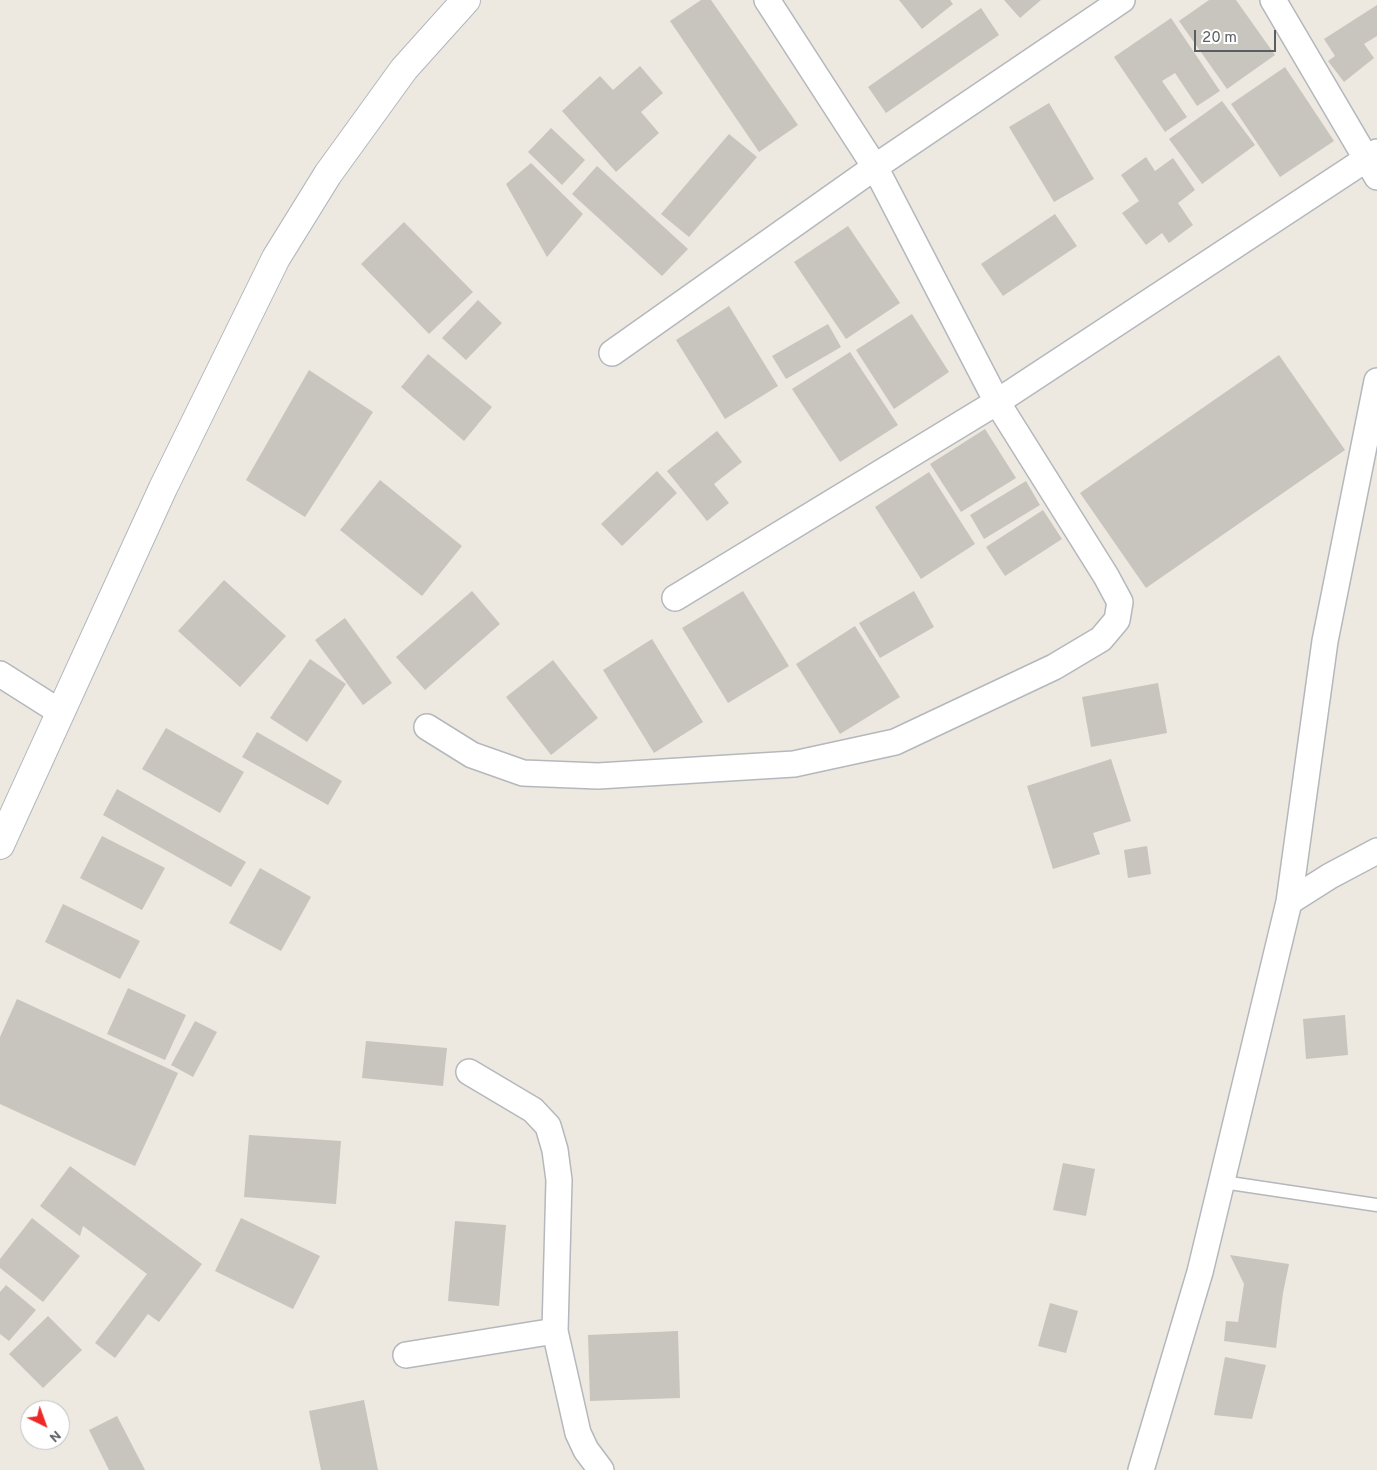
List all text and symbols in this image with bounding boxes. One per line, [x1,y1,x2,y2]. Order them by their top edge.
scale bar [1197,20,1280,52]
text: 20 m [1202,29,1237,48]
north arrow [20,1400,70,1450]
text: N [45,1426,64,1445]

